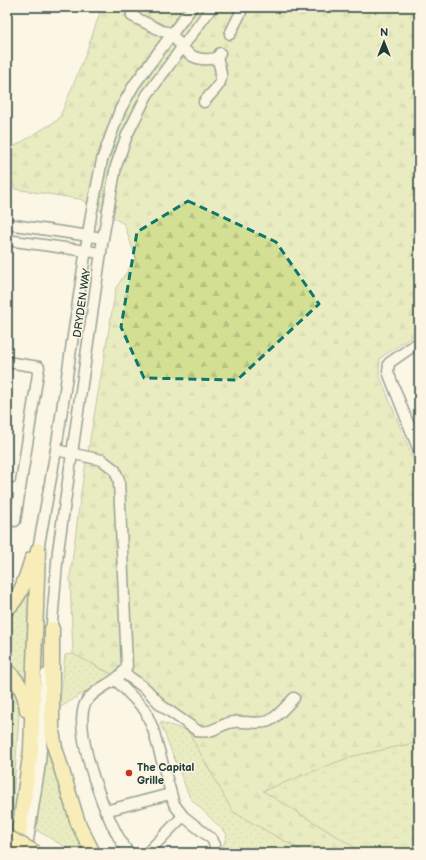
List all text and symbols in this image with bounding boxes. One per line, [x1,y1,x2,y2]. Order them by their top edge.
north arrow [364,22,404,62]
text: N [380,26,388,39]
street label: DRYDEN WAY [71,267,93,338]
place label: The Capital Grille [137,761,195,787]
marker: The Capital Grille [124,768,134,778]

